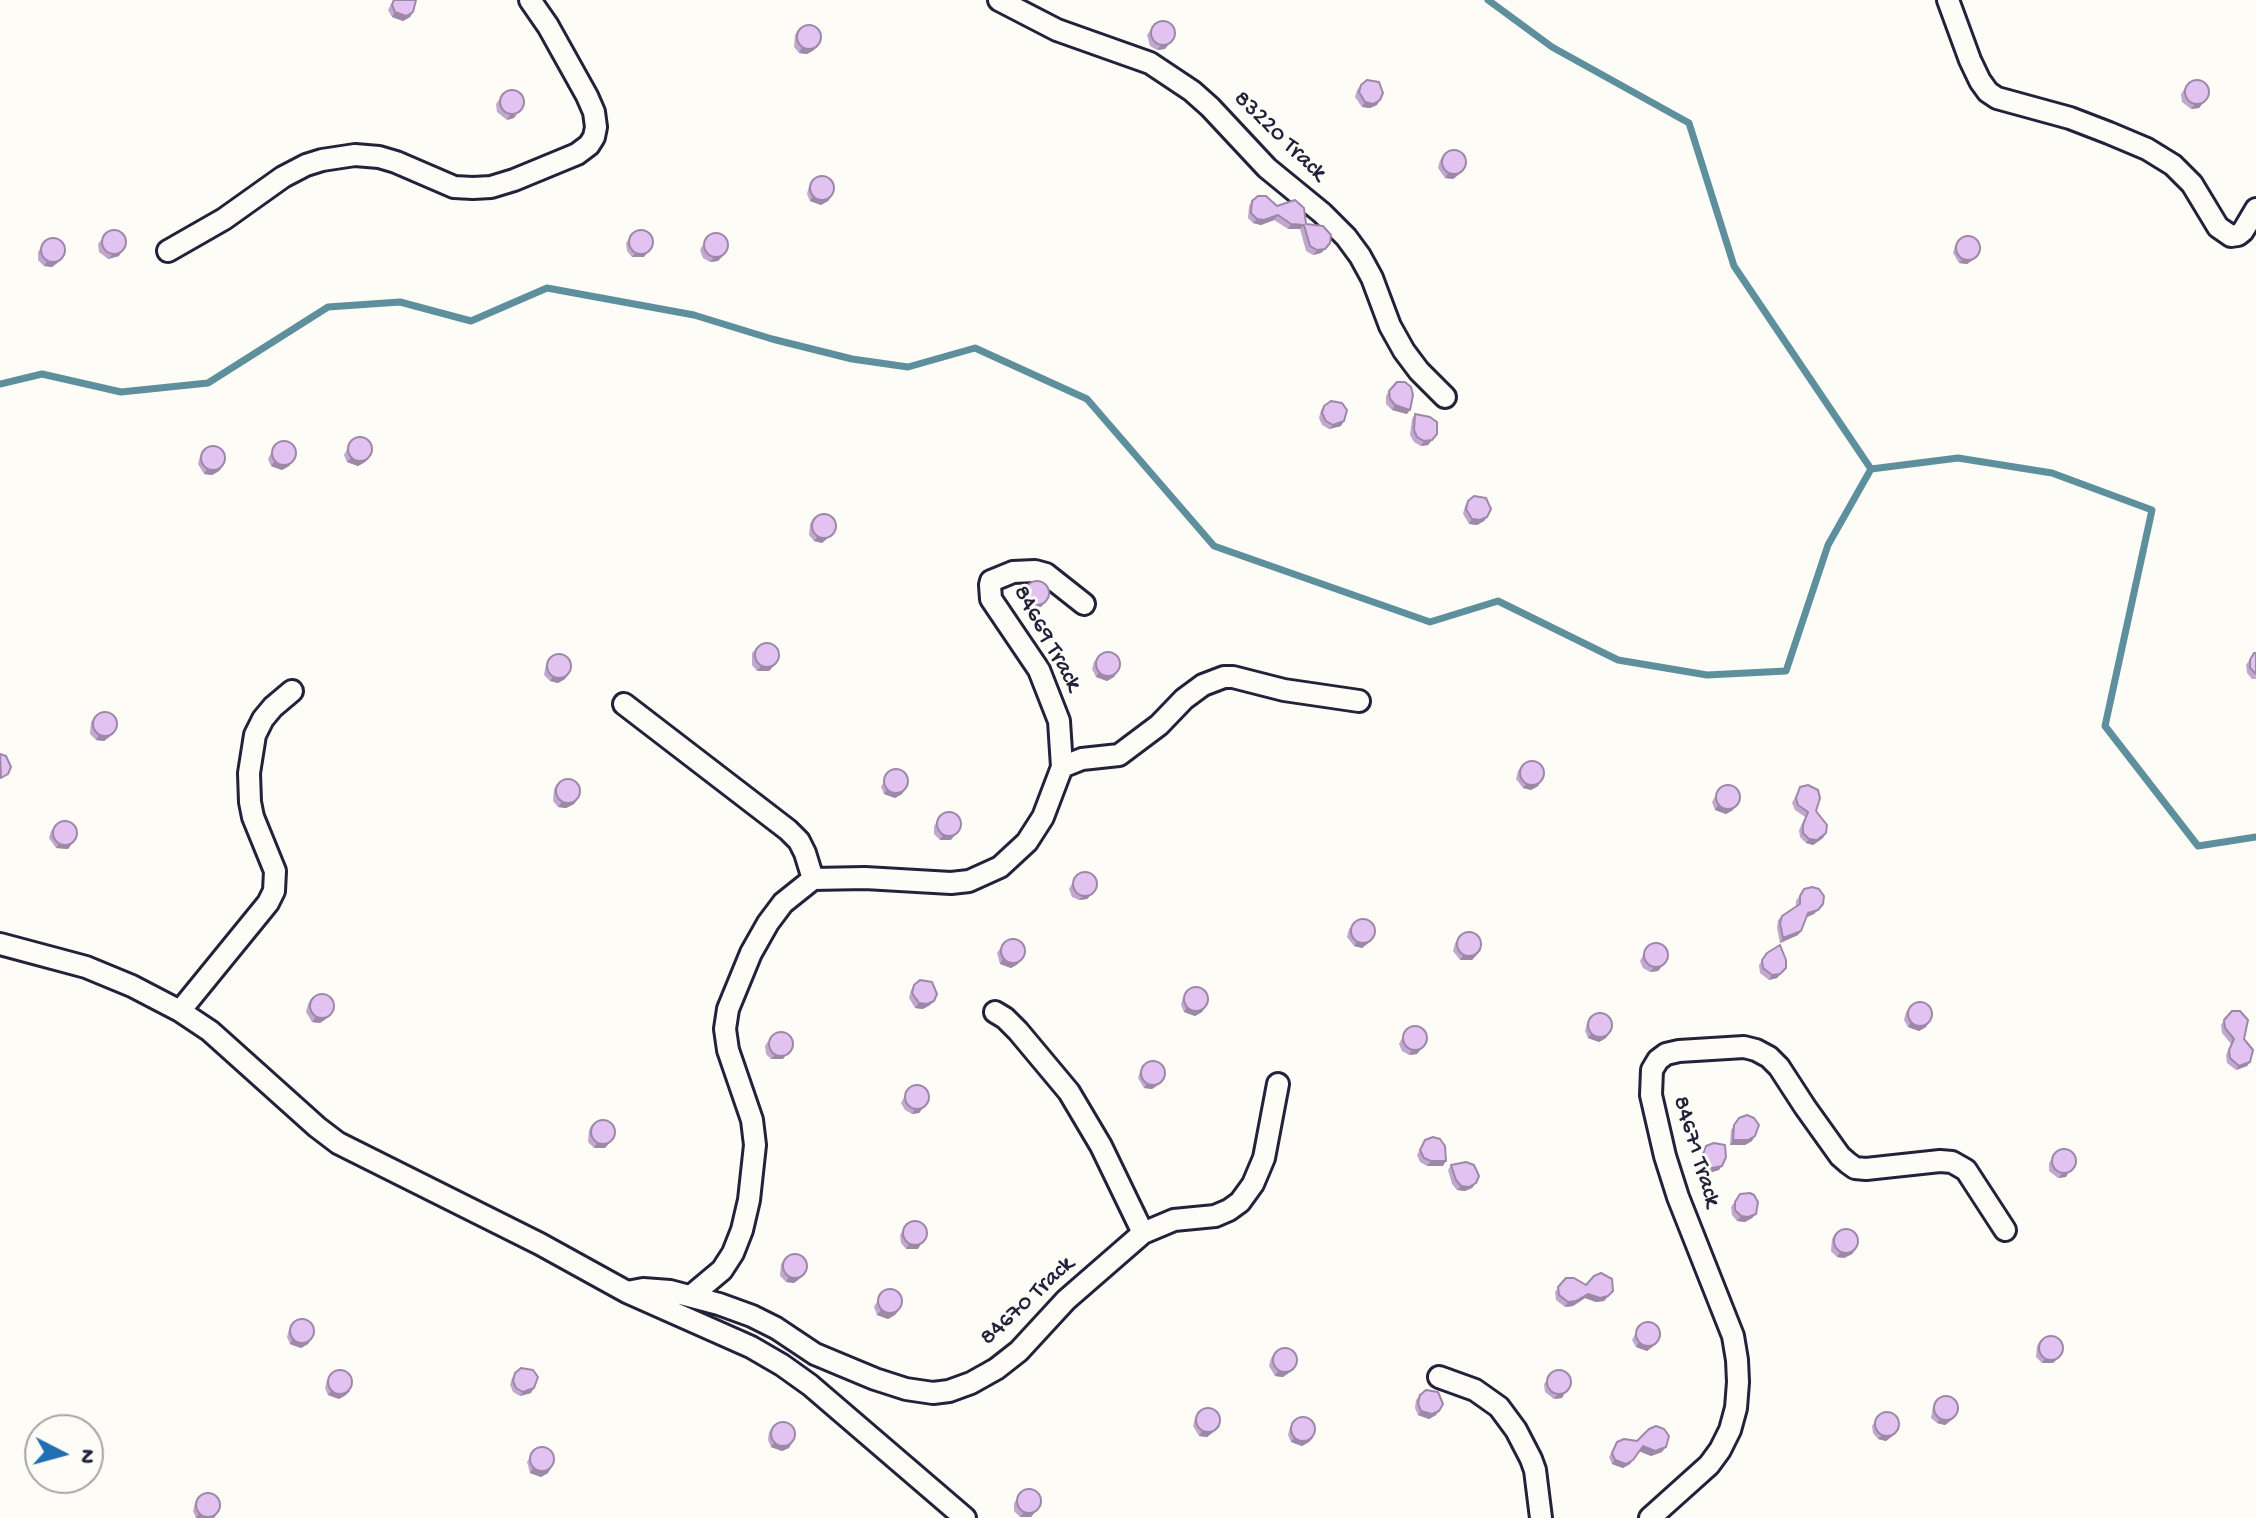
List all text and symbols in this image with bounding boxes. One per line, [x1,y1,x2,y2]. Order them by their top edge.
street label: 83220 Track [1226,86,1332,188]
street label: 84669 Track [1005,581,1087,697]
street label: 84671 Track [1665,1093,1725,1211]
street label: 84670 Track [975,1251,1081,1353]
north arrow [24,1414,104,1494]
text: N [72,1448,100,1465]

